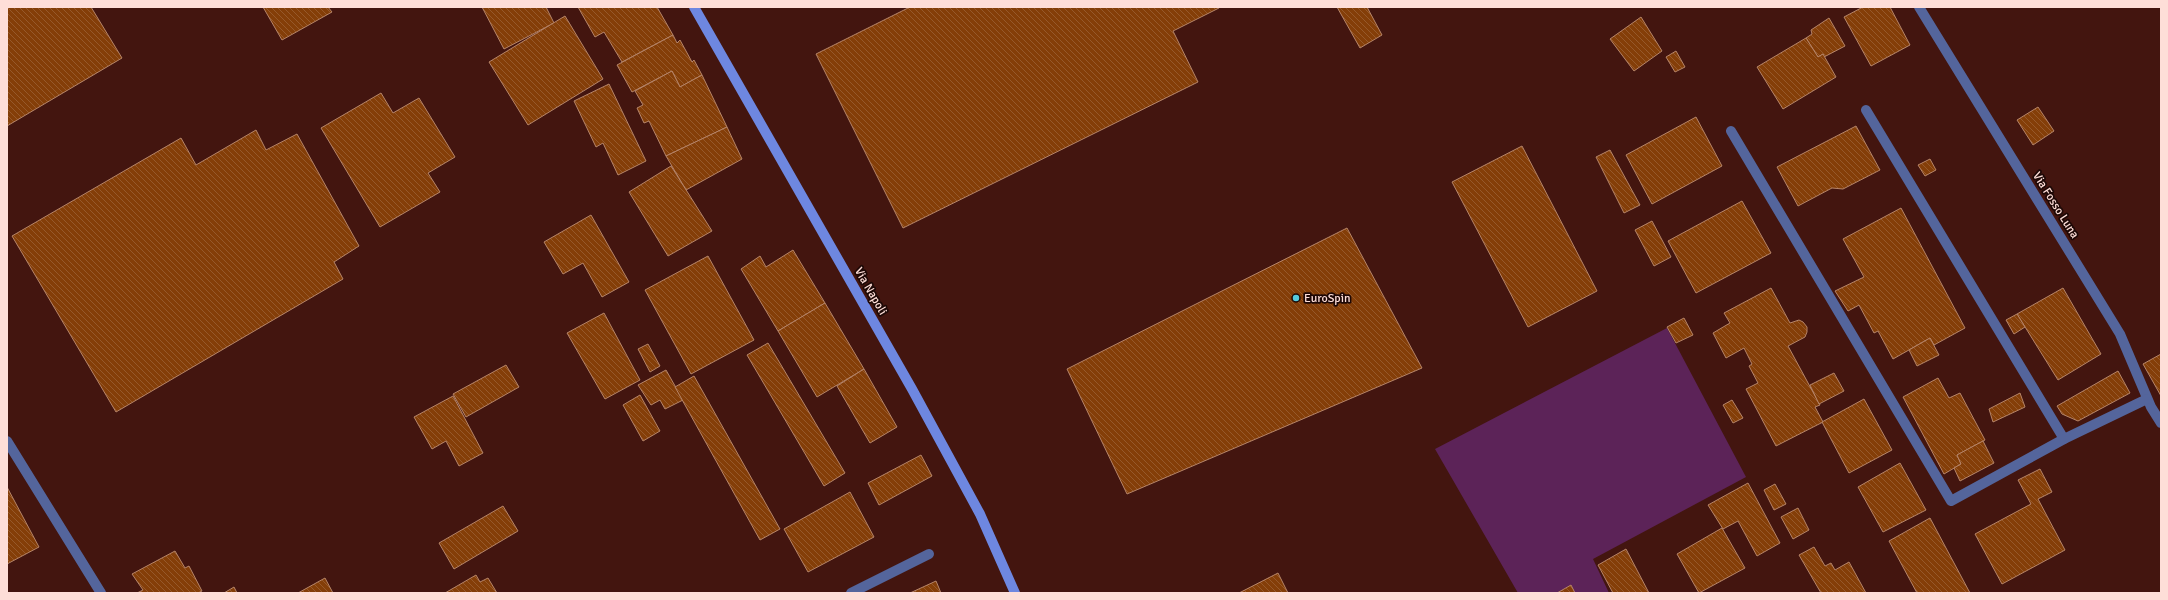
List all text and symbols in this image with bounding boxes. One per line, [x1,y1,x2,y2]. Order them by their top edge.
street label: Via Fosso Luna [2029,169,2082,241]
street label: Via Napoli [851,265,890,318]
place label: EuroSpin [1304,291,1350,306]
marker: EuroSpin [1291,293,1301,303]

